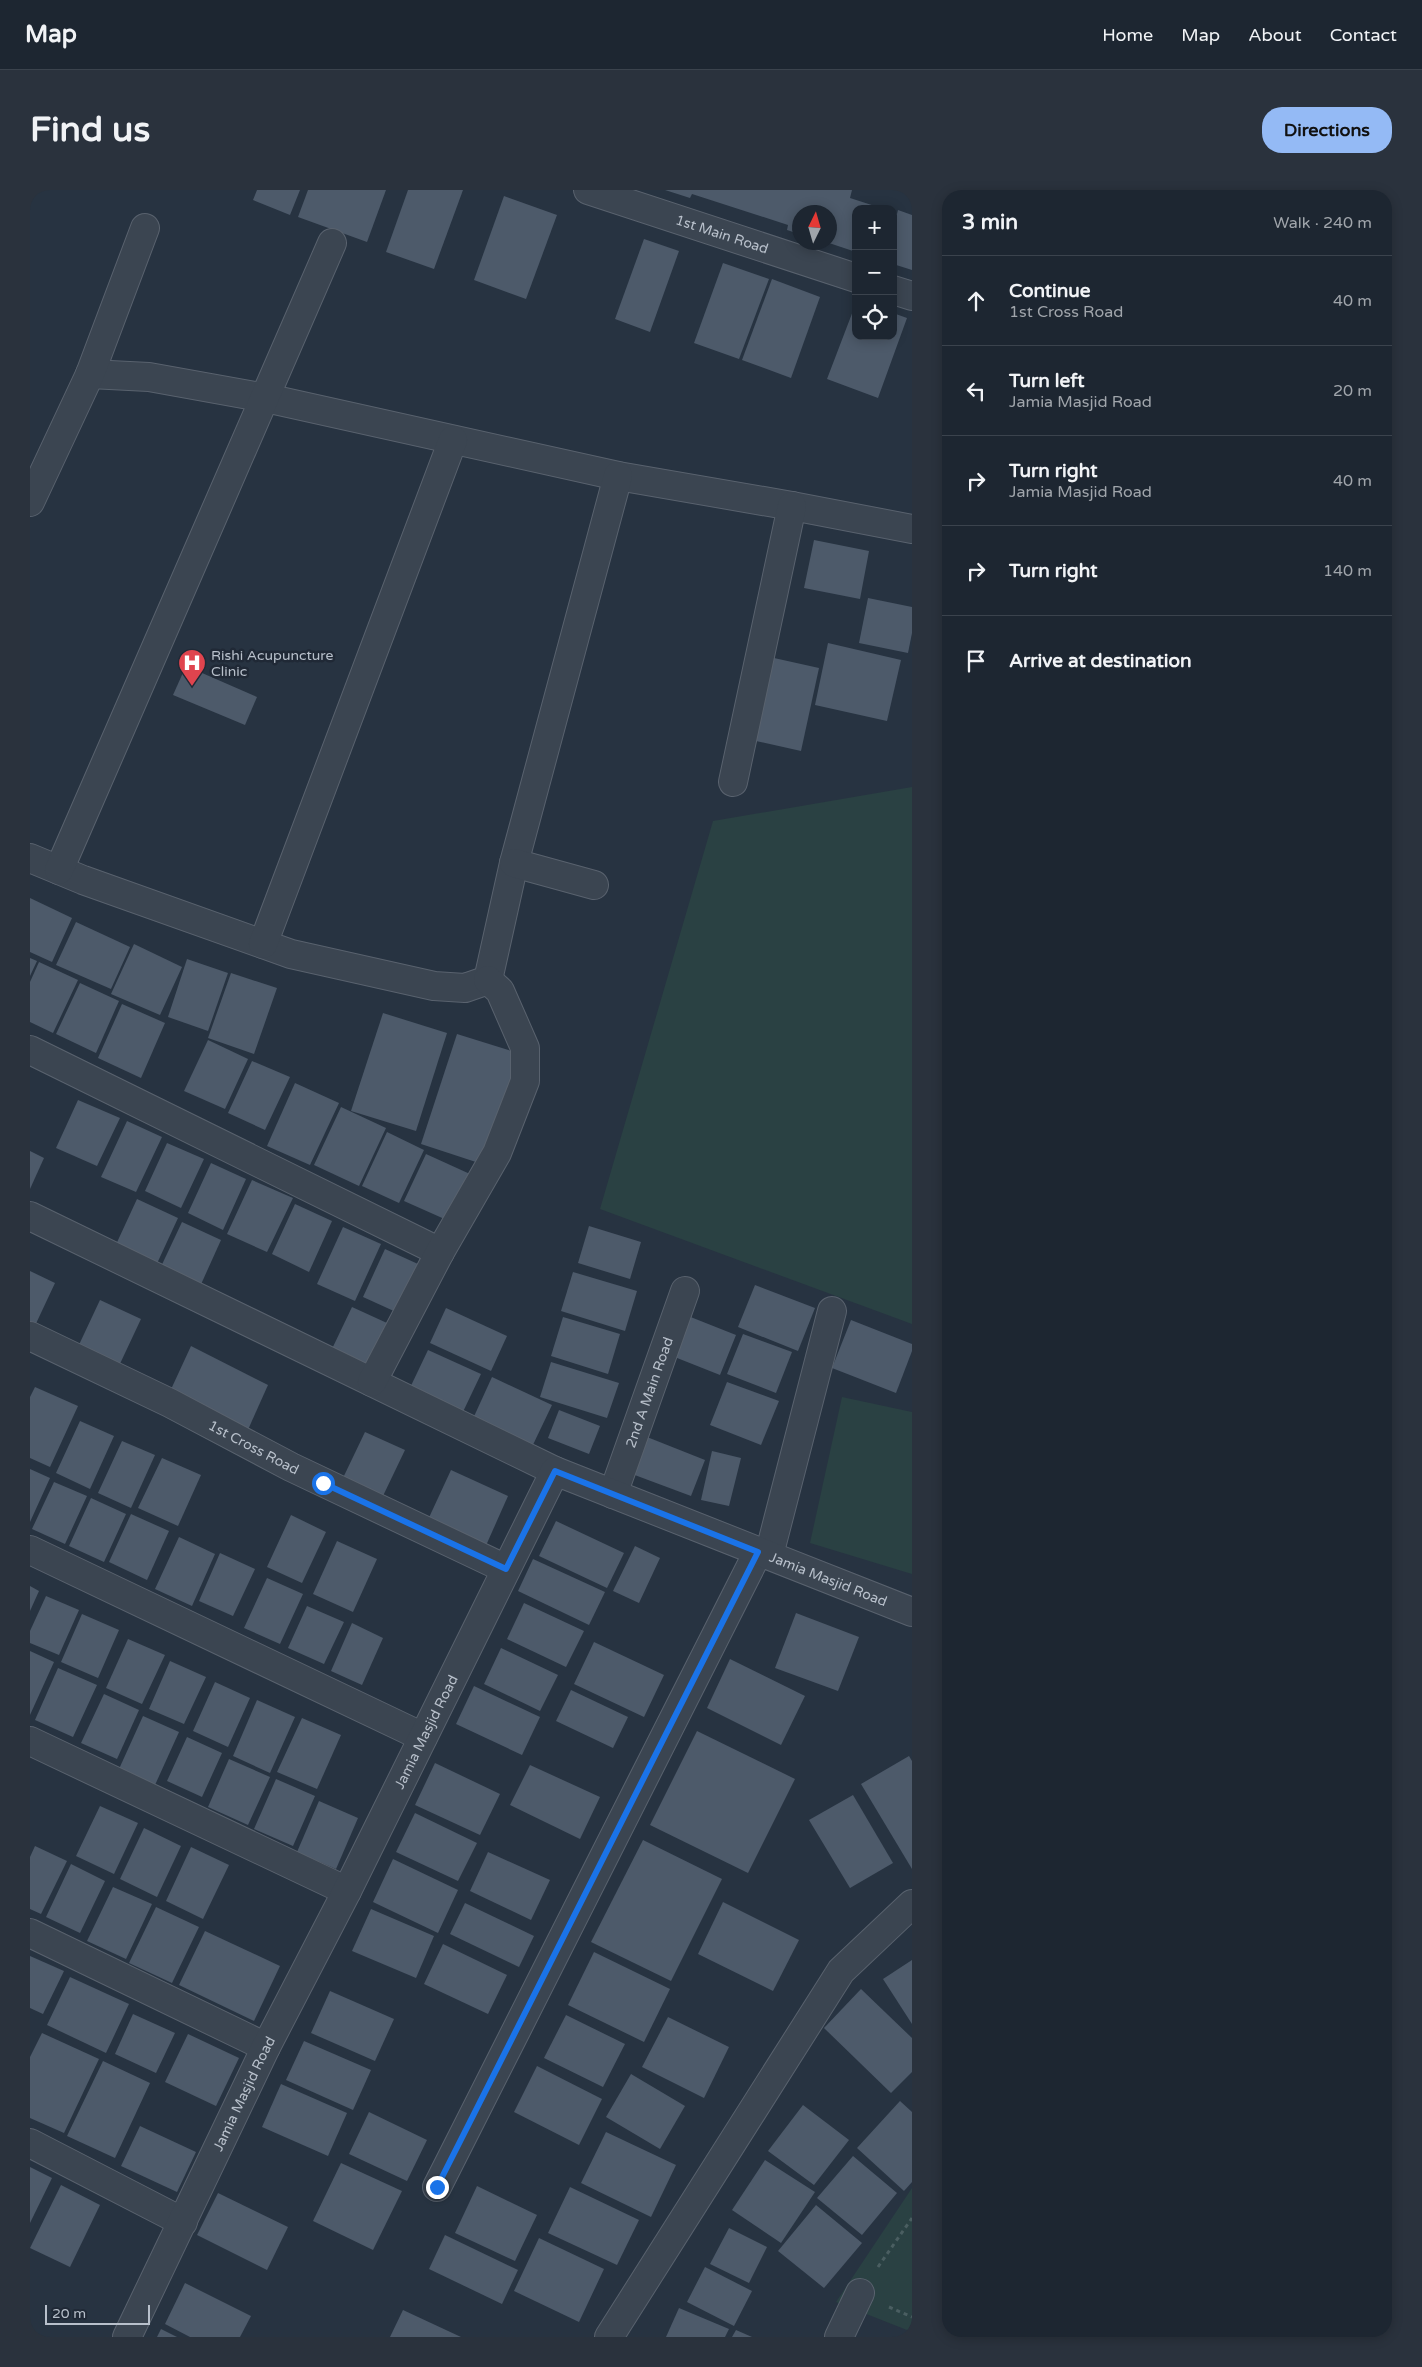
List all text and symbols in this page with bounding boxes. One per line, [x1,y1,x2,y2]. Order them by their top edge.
text: Map [25,20,77,49]
text: Home [1102,24,1153,46]
text: Map [1181,24,1220,46]
text: About [1248,24,1302,46]
text: Contact [1330,24,1397,46]
button: Directions [1262,107,1392,153]
text: Find us [30,109,150,151]
north arrow [792,205,837,250]
map controls [852,205,897,340]
button: + [852,205,897,250]
text: 3 min [962,210,1018,235]
street label: 1st Main Road [673,211,770,258]
text: Walk · 240 m [1273,213,1372,233]
button: − [852,250,897,295]
text: Continue [1009,280,1091,302]
icon: ahead [962,287,990,315]
text: 40 m [1333,291,1372,311]
button: locate [852,295,897,340]
text: 1st Cross Road [1009,302,1123,322]
text: Turn left [1009,370,1085,392]
icon: left [962,377,990,405]
text: 20 m [1333,381,1372,401]
text: Jamia Masjid Road [1009,392,1152,412]
text: Turn right [1009,460,1097,482]
icon: right [962,467,990,495]
text: 40 m [1333,471,1372,491]
text: Jamia Masjid Road [1009,482,1152,502]
icon: right [962,557,990,585]
text: Turn right [1009,560,1097,582]
text: 140 m [1323,561,1372,581]
place label: Rishi Acupuncture Clinic [211,647,333,680]
icon: arrive [962,647,990,675]
hospital icon: Rishi Acupuncture Clinic [177,648,207,687]
text: Arrive at destination [1009,650,1192,672]
street label: 2nd A Main Road [622,1335,677,1450]
street label: 1st Cross Road [205,1417,302,1479]
route start [312,1472,335,1495]
street label: Jamia Masjid Road [767,1549,890,1610]
street label: Jamia Masjid Road [391,1672,462,1792]
street label: Jamia Masjid Road [209,2034,279,2154]
route end [426,2176,449,2199]
scale bar [45,2302,150,2325]
text: 20 m [52,2305,86,2322]

